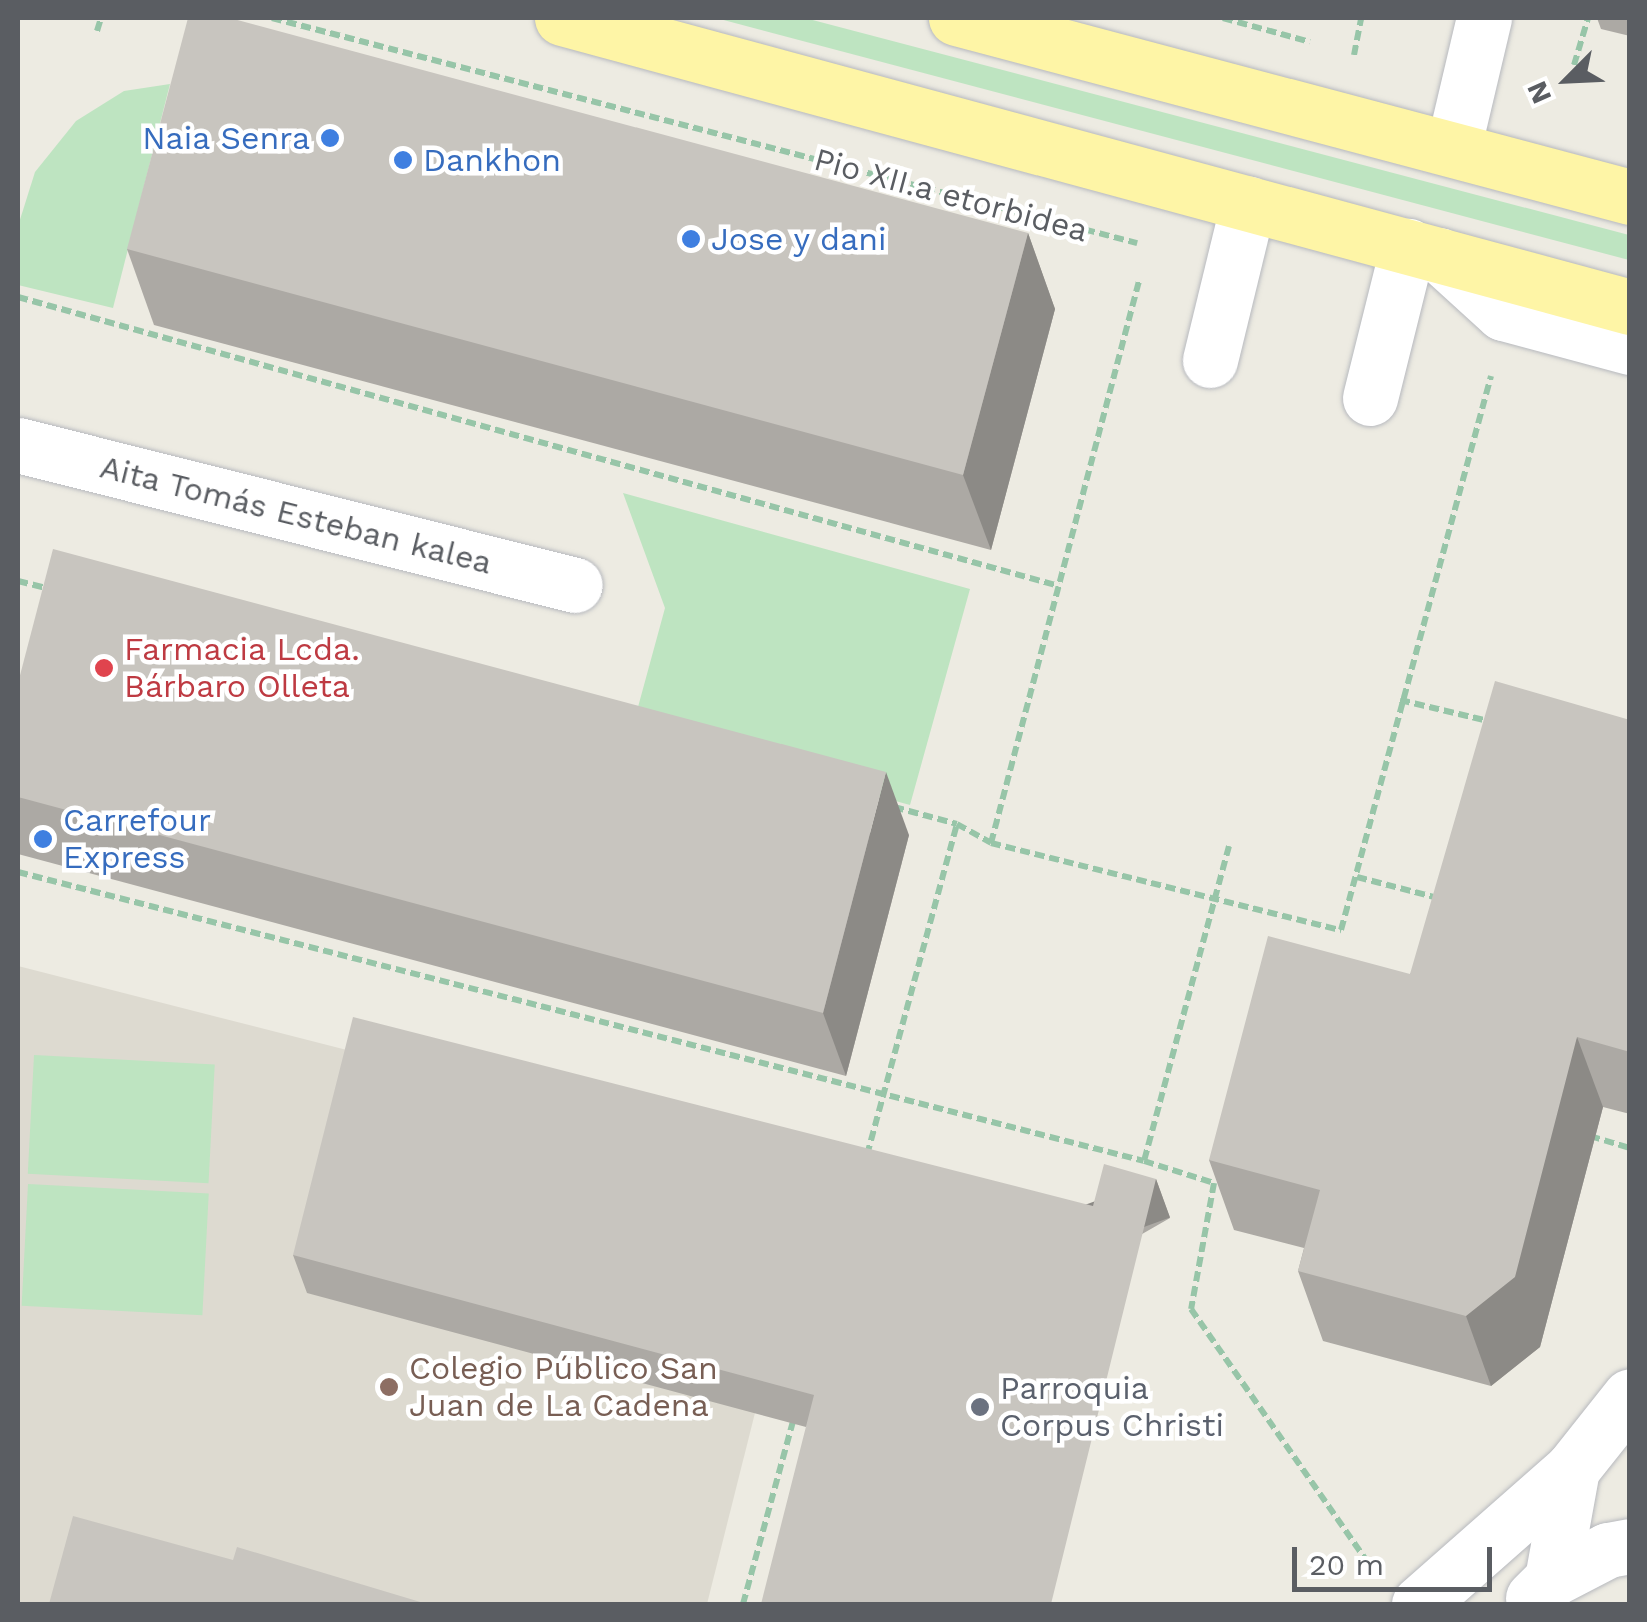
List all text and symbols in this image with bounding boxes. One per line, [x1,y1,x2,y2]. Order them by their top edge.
north arrow [1517,30,1617,130]
text: N [1520,76,1558,109]
place label: Naia Senra [142,119,310,157]
marker: Naia Senra [319,127,341,149]
street label: Pio XII.a etorbidea [809,140,1093,250]
place label: Dankhon [423,141,561,179]
marker: Dankhon [392,149,414,171]
place label: Jose y dani [711,220,888,258]
marker: Jose y dani [680,228,702,250]
street label: Aita Tomás Esteban kalea [95,448,497,582]
place label: Farmacia Lcda. Bárbaro Olleta [124,631,360,706]
marker: Farmacia Lcda. Bárbaro Olleta [93,657,115,679]
place label: Carrefour Express [63,802,211,877]
marker: Carrefour Express [32,828,54,850]
place label: Colegio Público San Juan de La Cadena [409,1350,718,1425]
place label: Parroquia Corpus Christi [1000,1370,1224,1445]
marker: Colegio Público San Juan de La Cadena [378,1376,400,1398]
marker: Parroquia Corpus Christi [969,1396,991,1418]
scale bar [1297,1527,1497,1589]
text: 20 m [1309,1547,1384,1582]

